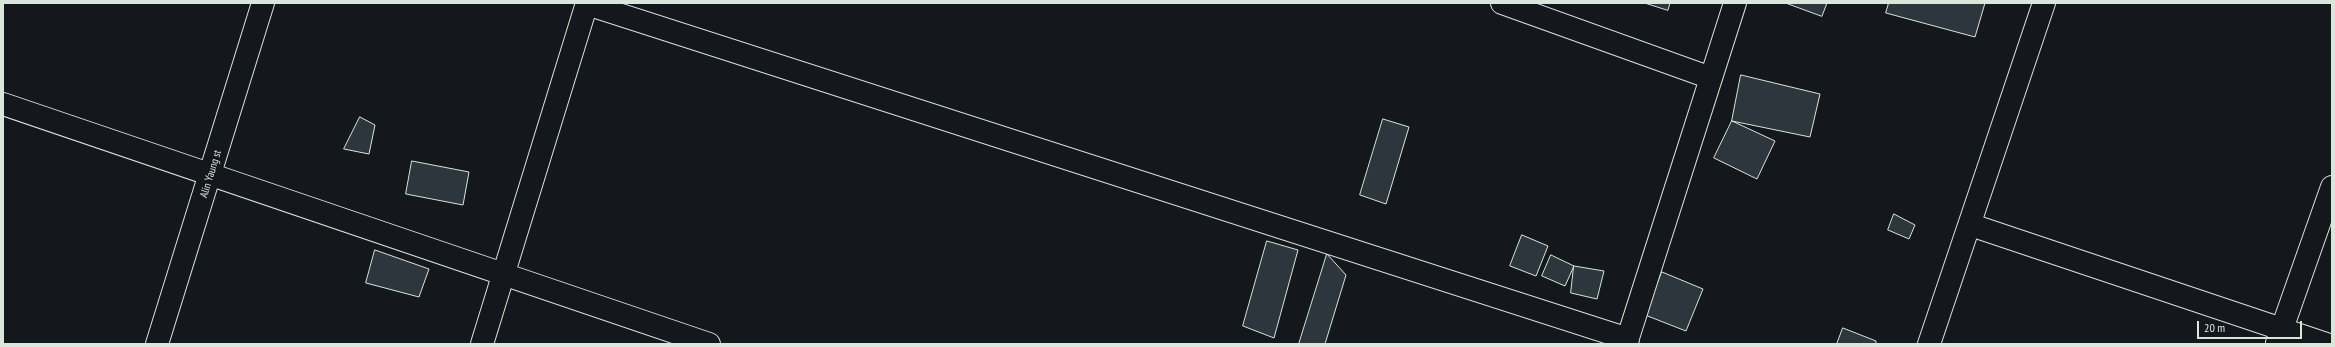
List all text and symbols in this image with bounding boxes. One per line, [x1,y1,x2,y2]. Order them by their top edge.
street label: Alin Yaung st [197,148,225,200]
scale bar [2199,313,2304,339]
text: 20 m [2204,320,2225,335]

